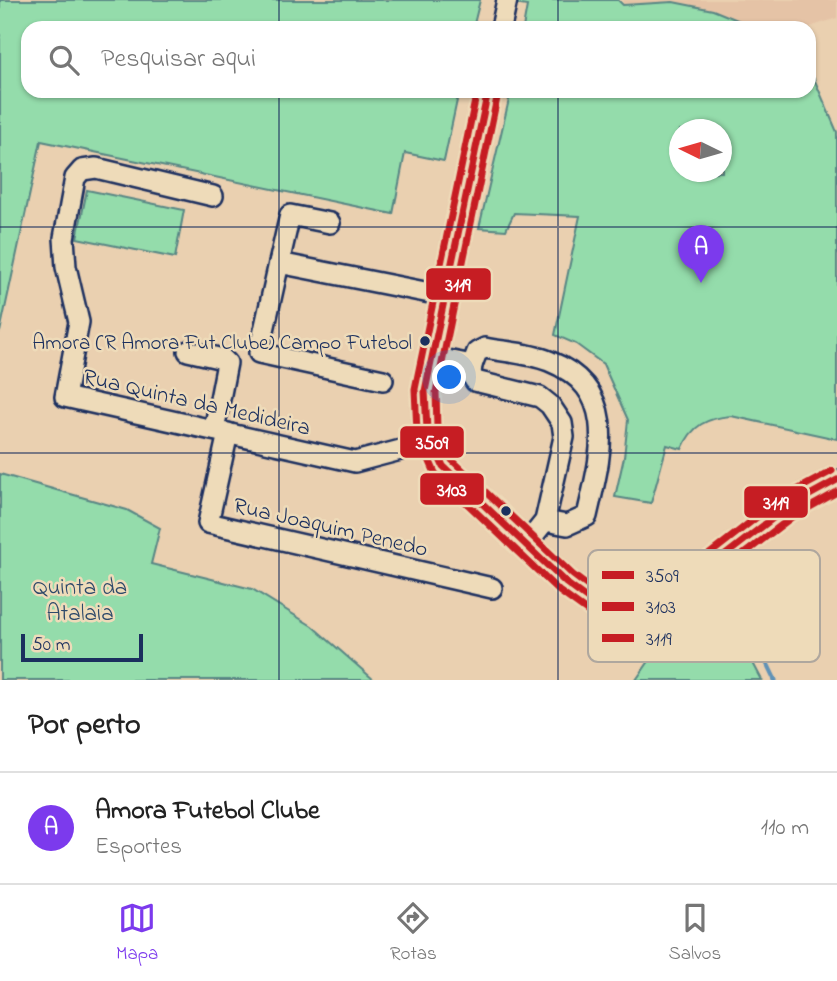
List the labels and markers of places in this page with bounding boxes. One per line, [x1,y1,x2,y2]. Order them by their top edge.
pin: A [678,225,724,283]
place label: Amora (R Amora Fut Clube) Campo Futebol [32,329,412,359]
marker: Amora (R Amora Fut Clube) Campo Futebol [418,334,432,348]
unlabelled marker [499,504,513,518]

